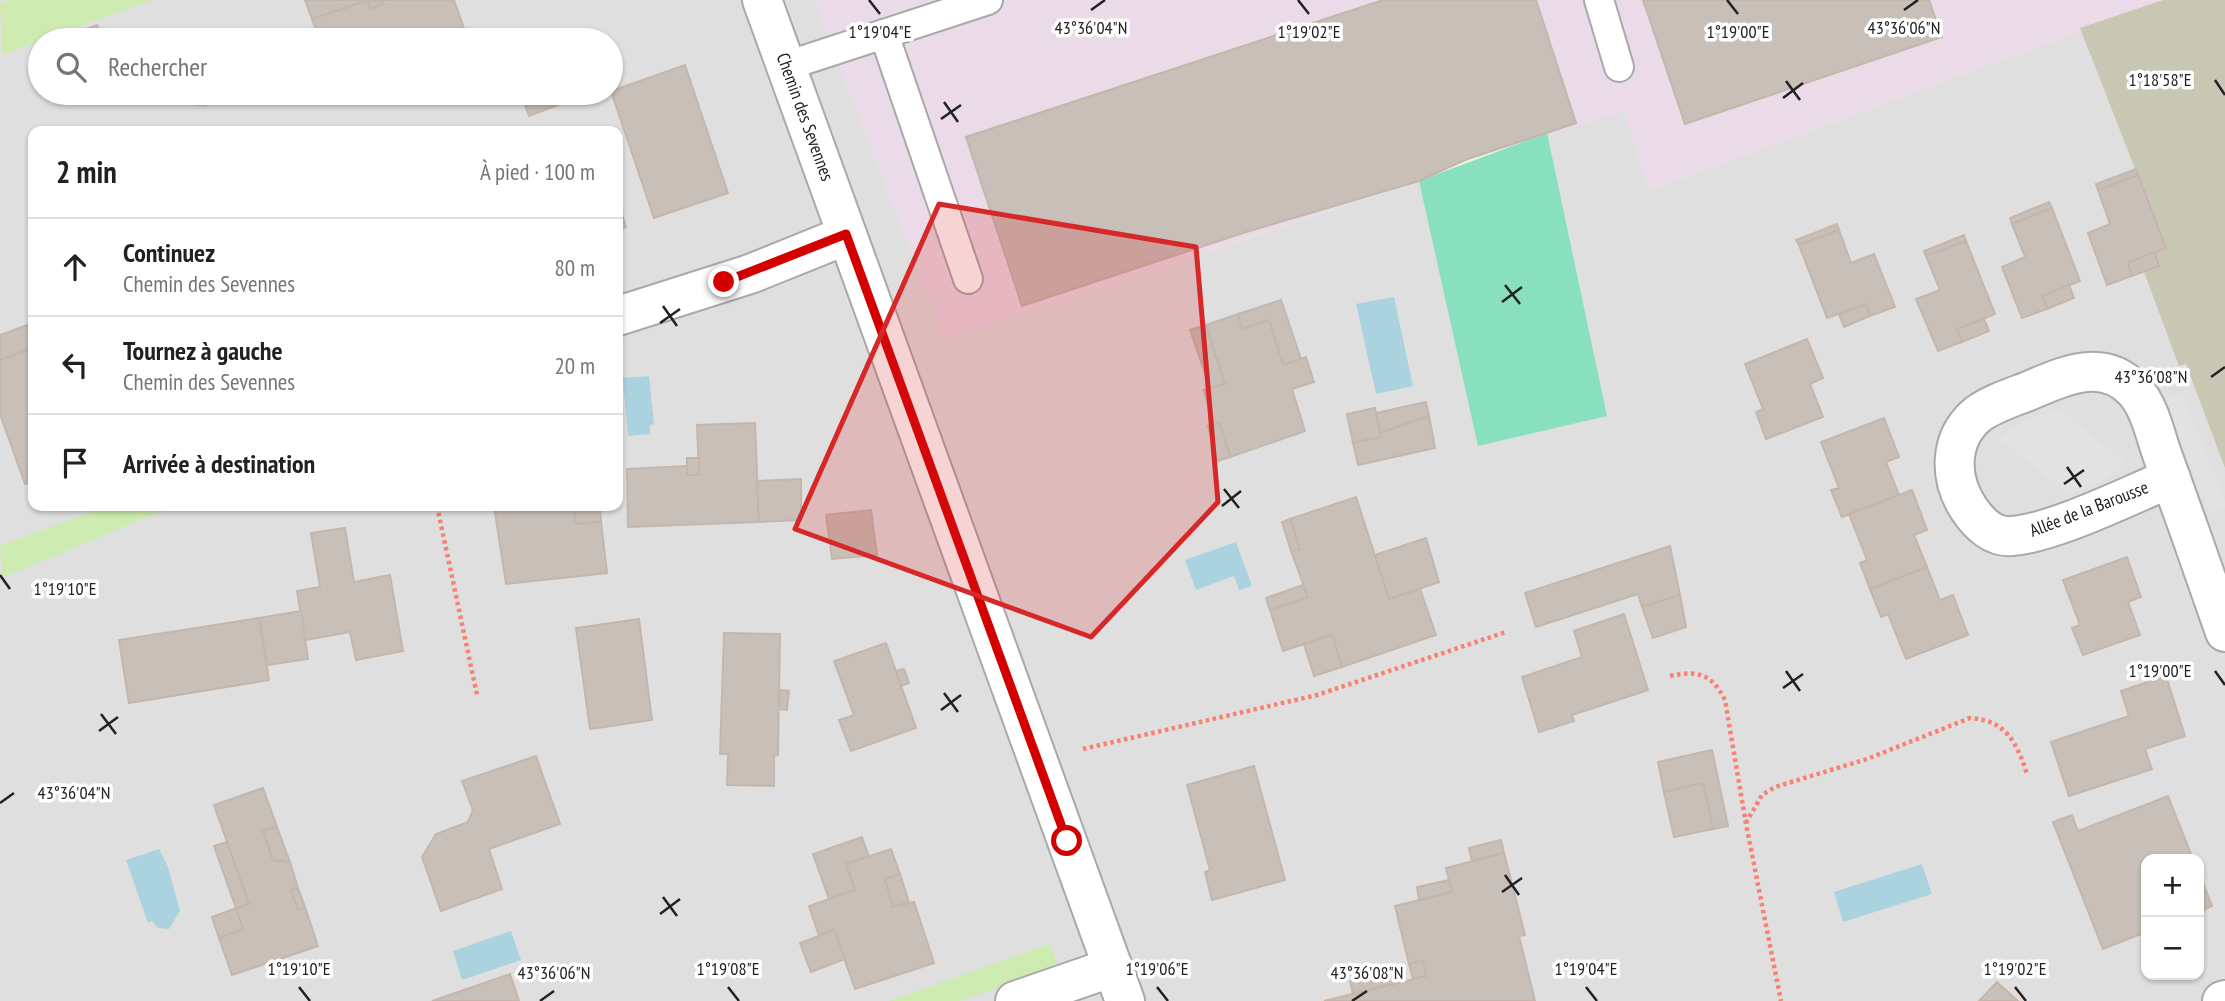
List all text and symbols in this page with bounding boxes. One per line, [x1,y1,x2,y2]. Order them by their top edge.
text: 43°36'04"N [1055,16,1127,39]
text: 43°36'06"N [1868,16,1940,39]
text: 1°19'04"E [849,20,911,43]
text: 1°19'02"E [1278,20,1340,43]
text: 1°19'00"E [1707,20,1769,43]
search box [28,28,623,105]
icon: search [52,48,90,86]
text: Rechercher [108,50,207,83]
street label: Chemin des Sevennes [772,50,839,184]
text: 1°18'58"E [2129,68,2191,91]
text: 2 min [56,152,117,191]
text: À pied · 100 m [480,157,595,186]
text: Continuez [123,236,215,269]
icon: ahead [56,248,94,286]
text: 80 m [554,253,595,282]
route end [708,266,739,297]
text: Chemin des Sevennes [123,269,295,298]
text: Tournez à gauche [123,334,283,367]
icon: left [56,346,94,384]
text: 20 m [554,351,595,380]
text: 43°36'08"N [2115,365,2187,388]
text: Chemin des Sevennes [123,367,295,396]
icon: arrive [56,444,94,482]
text: Arrivée à destination [123,447,315,480]
street label: Allée de la Barousse [2026,475,2152,542]
text: 1°19'10"E [34,577,96,600]
text: 1°19'00"E [2129,659,2191,682]
text: 43°36'04"N [38,781,110,804]
route start [1051,825,1082,856]
map controls [2141,854,2204,980]
button: + [2141,854,2204,917]
button: − [2141,917,2204,980]
text: 1°19'10"E [268,957,330,980]
text: 1°19'08"E [697,957,759,980]
text: 1°19'06"E [1126,957,1188,980]
text: 1°19'04"E [1555,957,1617,980]
text: 1°19'02"E [1984,957,2046,980]
text: 43°36'06"N [518,961,590,984]
text: 43°36'08"N [1331,961,1403,984]

